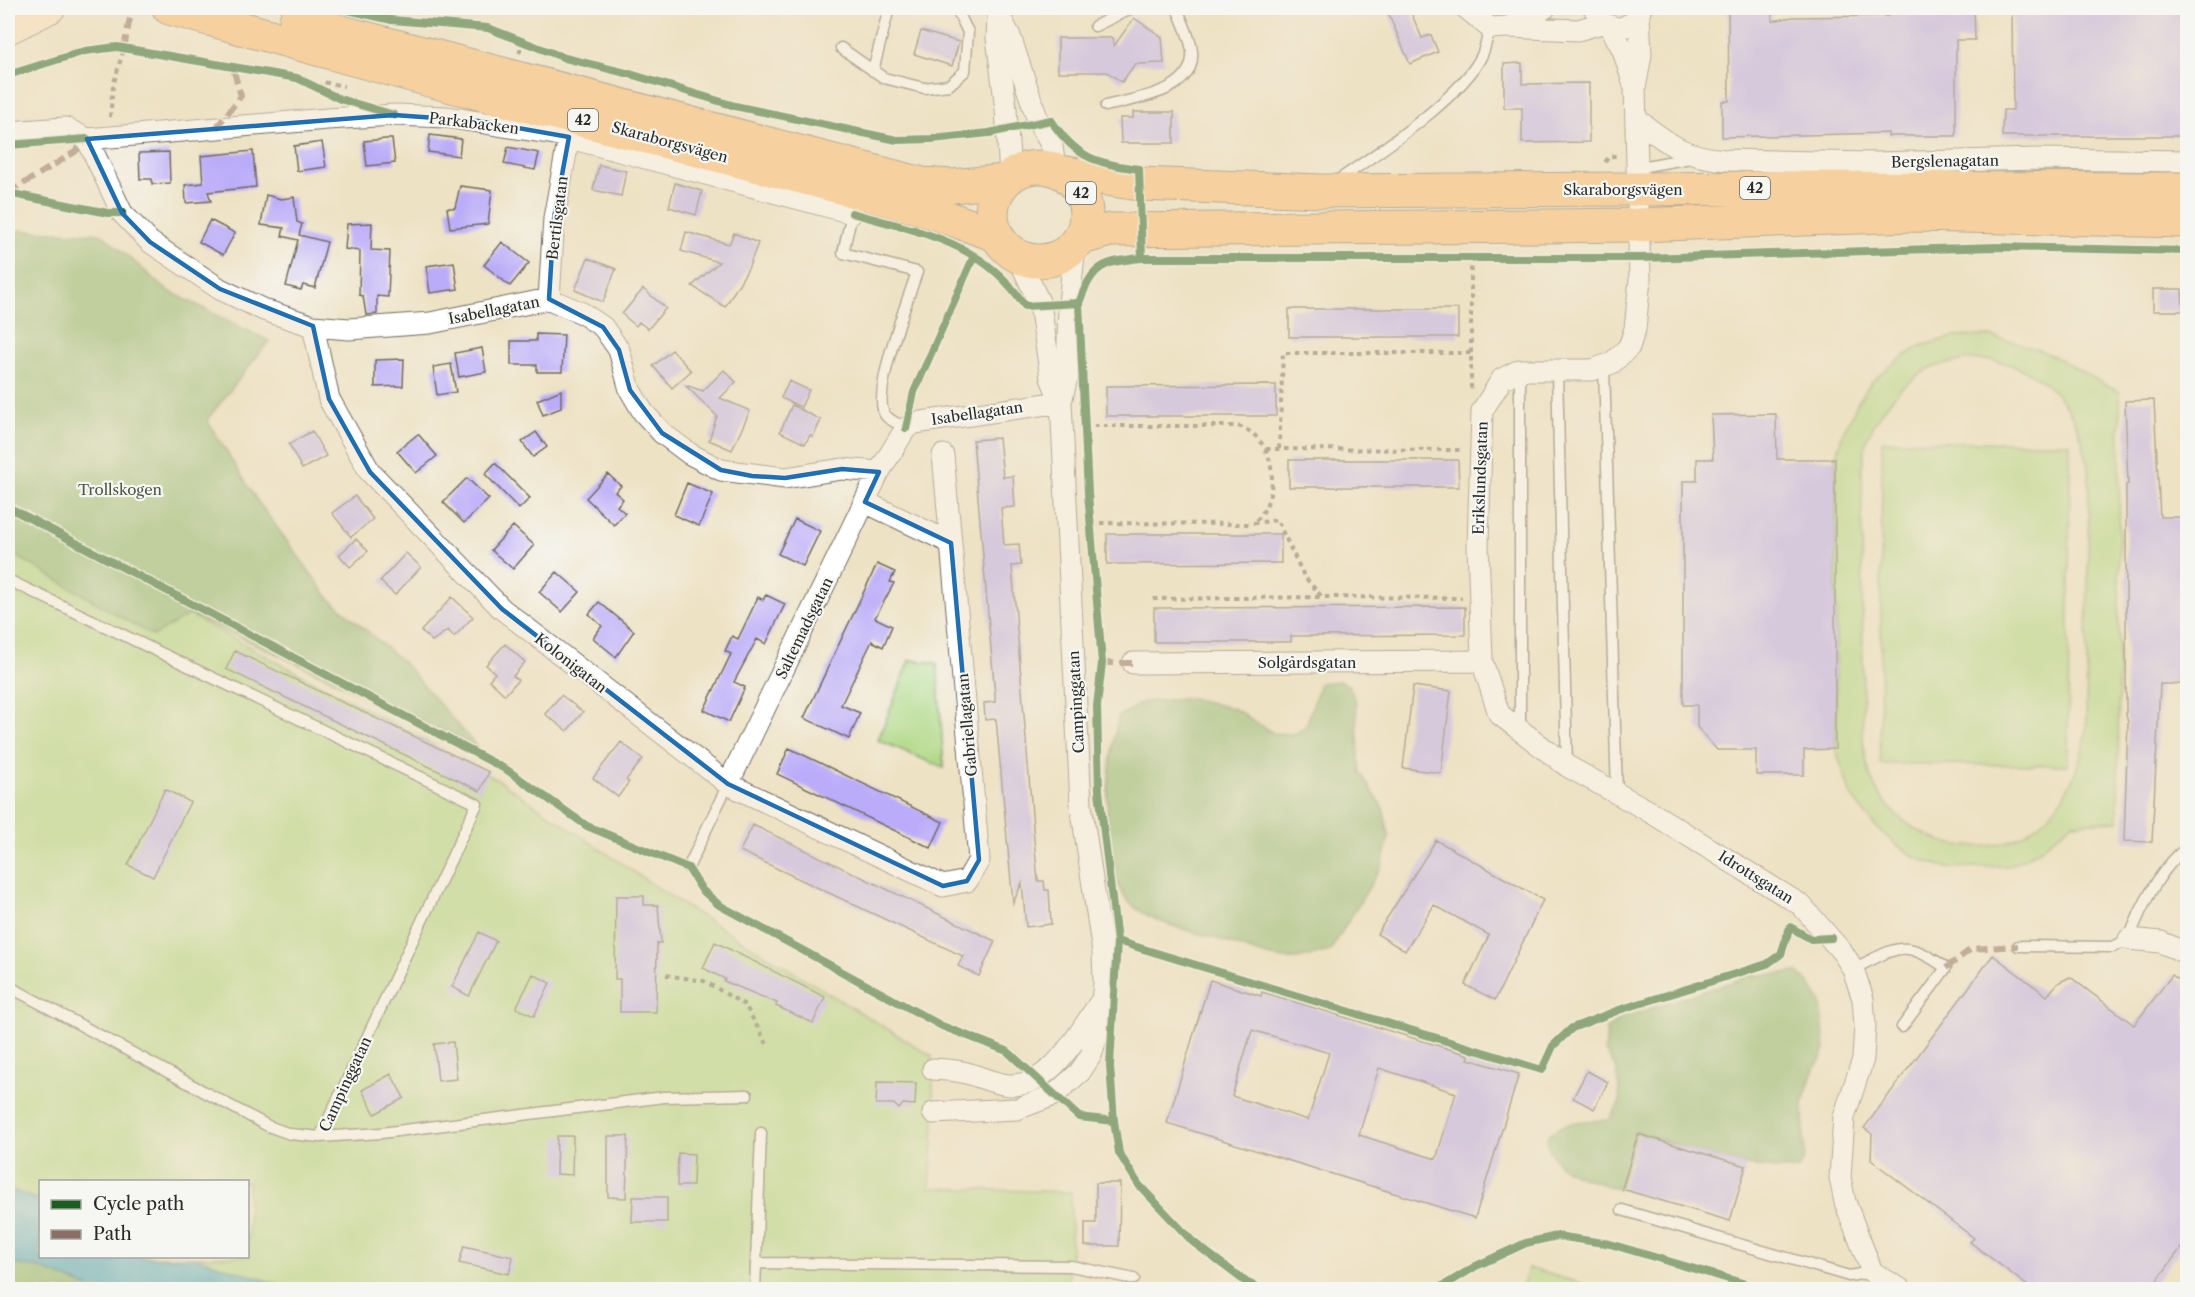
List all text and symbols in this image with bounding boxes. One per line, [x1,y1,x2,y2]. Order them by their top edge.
street label: Parkabacken [428,108,521,138]
road number: 42 [568,109,598,131]
street label: Skaraborgsvägen [610,117,731,167]
street label: Bergslenagatan [1891,151,2000,171]
street label: Bertilsgatan [542,174,572,261]
road number: 42 [1740,177,1770,199]
street label: Skaraborgsvägen [1563,180,1683,199]
road number: 42 [1066,182,1096,204]
street label: Isabellagatan [447,292,542,328]
street label: Isabellagatan [930,397,1025,429]
street label: Erikslundsgatan [1469,420,1491,535]
park label: Trollskogen [78,480,163,499]
street label: Saltemadsgatan [771,573,837,682]
street label: Kolonigatan [531,629,611,697]
street label: Campinggatan [1064,650,1088,754]
street label: Solgårdsgatan [1258,653,1357,672]
street label: Gabriellagatan [953,672,981,777]
street label: Idrottsgatan [1715,846,1798,908]
street label: Campinggatan [315,1033,376,1135]
legend [39,1180,249,1258]
text: Cycle path [93,1193,184,1215]
text: Path [93,1223,132,1245]

